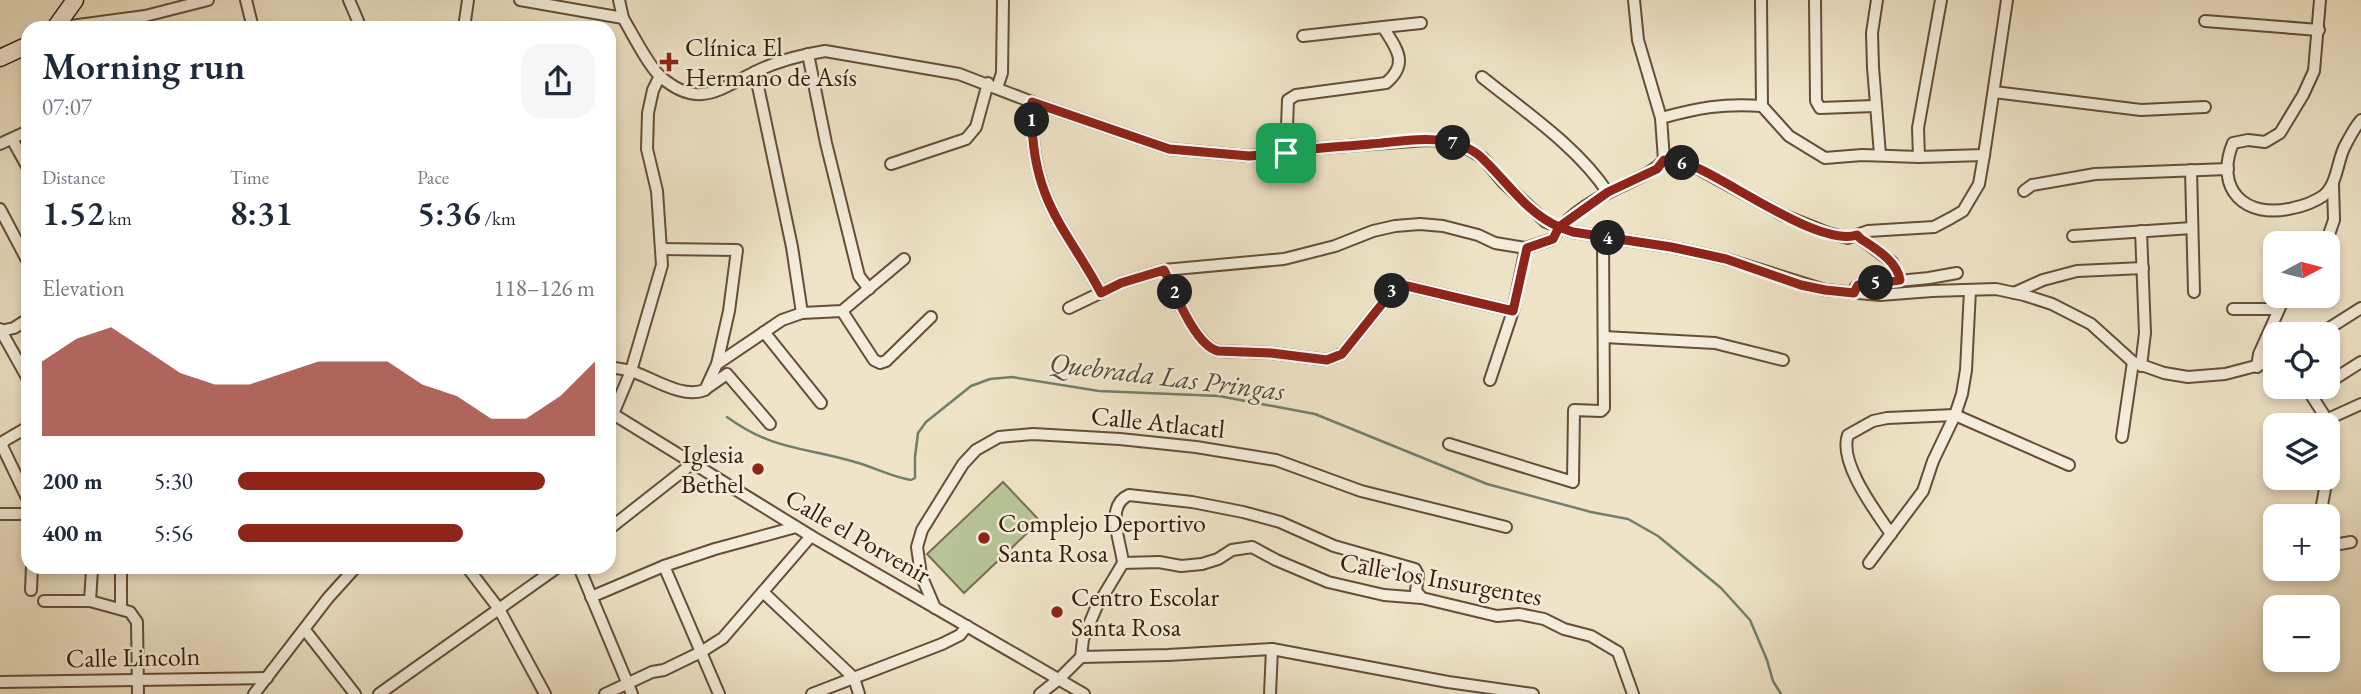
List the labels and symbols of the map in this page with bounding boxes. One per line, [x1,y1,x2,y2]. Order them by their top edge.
place label: Clínica El Hermano de Asís [685,30,857,94]
marker: Clínica El Hermano de Asís [659,52,679,72]
pin: 1 [1014,102,1050,138]
pin [1256,123,1316,183]
pin: 7 [1436,125,1470,160]
pin: 6 [1664,146,1700,180]
pin: 4 [1590,220,1626,256]
north arrow [2263,231,2340,308]
pin: 5 [1858,266,1894,300]
pin: 2 [1158,274,1192,310]
pin: 3 [1374,274,1410,308]
water label: Quebrada Las Pringas [1047,344,1287,408]
street label: Calle Atlacatl [1089,398,1227,446]
place label: Iglesia Bethel [681,437,745,501]
marker: Iglesia Bethel [750,461,766,477]
street label: Calle el Porvenir [779,481,937,592]
place label: Complejo Deportivo Santa Rosa [998,506,1206,570]
marker: Complejo Deportivo Santa Rosa [976,530,992,546]
street label: Calle los Insurgentes [1337,544,1545,614]
place label: Centro Escolar Santa Rosa [1071,580,1219,644]
marker: Centro Escolar Santa Rosa [1049,604,1065,620]
street label: Calle Lincoln [65,639,201,675]

